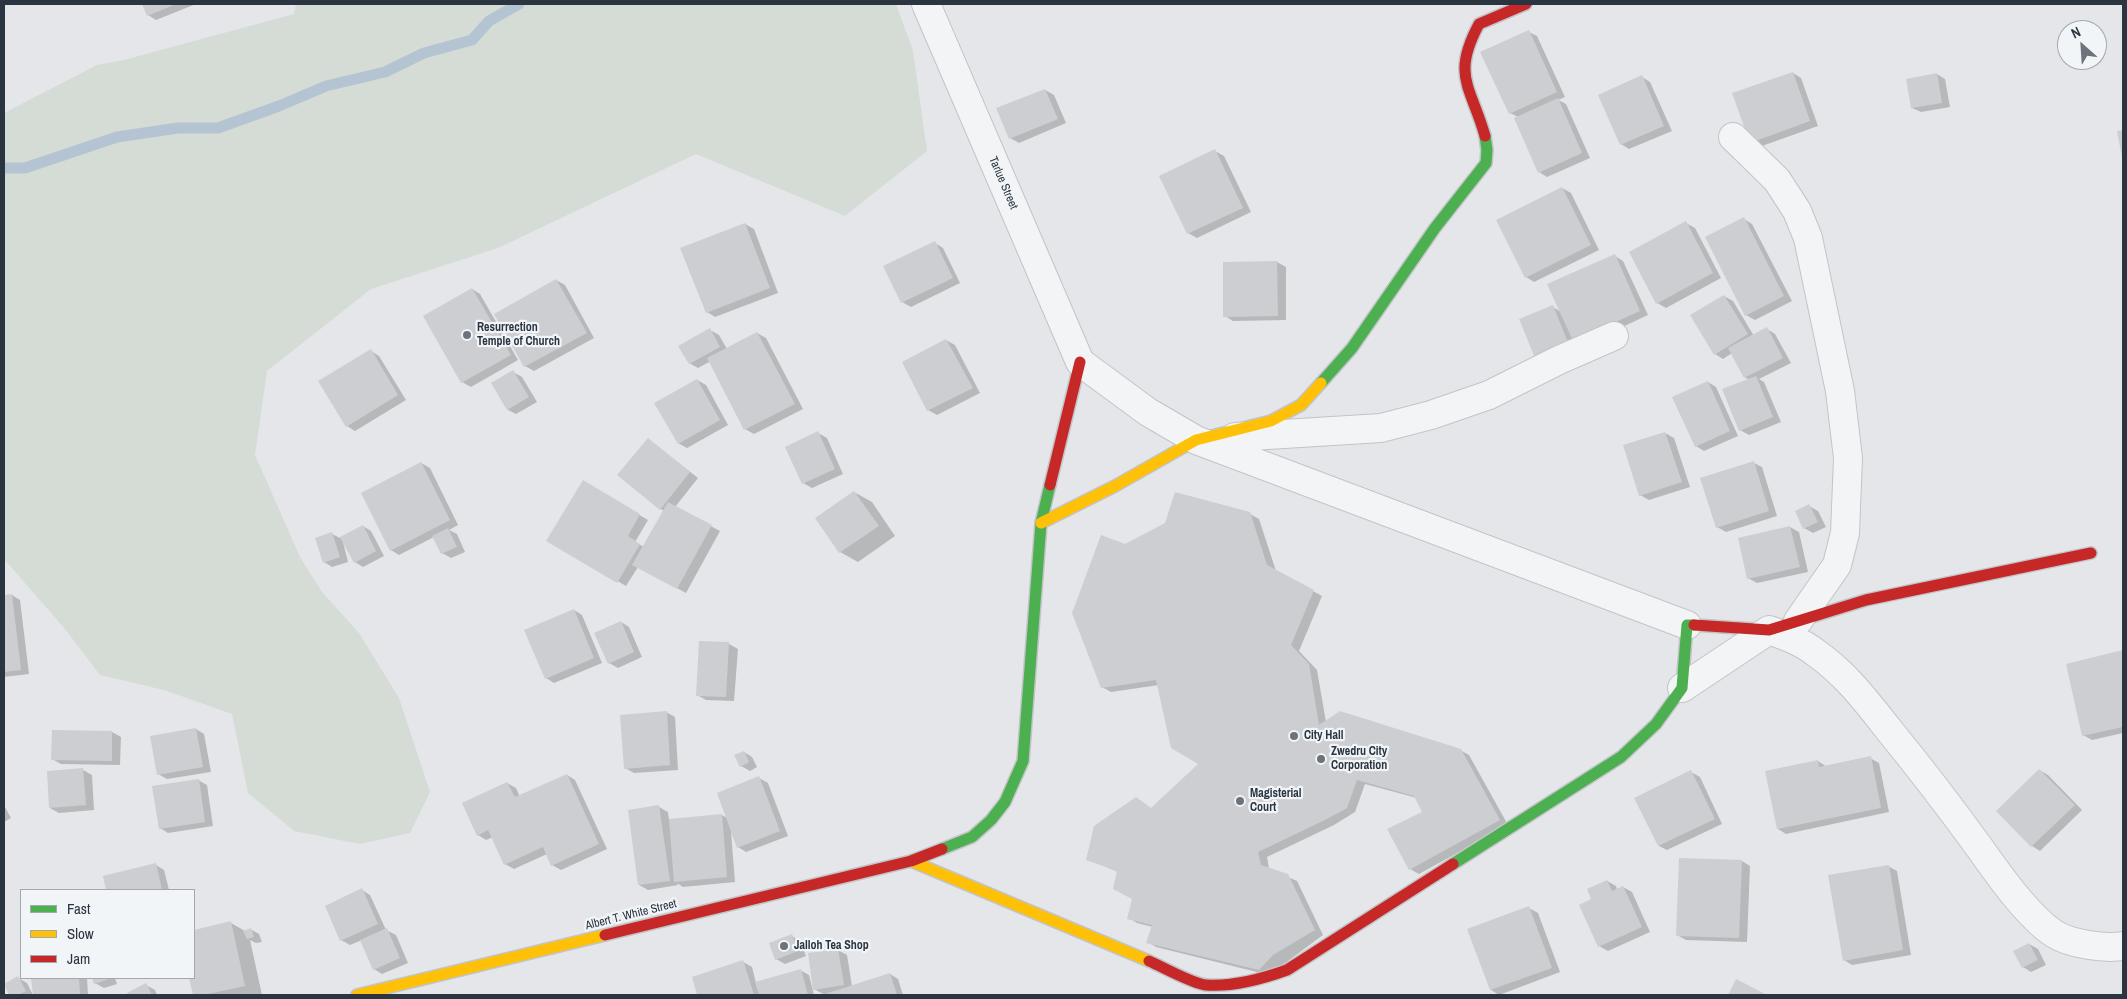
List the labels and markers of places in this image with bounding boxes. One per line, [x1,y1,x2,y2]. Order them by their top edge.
place label: Resurrection Temple of Church [477,321,560,349]
marker: Resurrection Temple of Church [461,329,473,341]
place label: City Hall [1304,729,1343,743]
marker: City Hall [1288,730,1300,742]
place label: Zwedru City Corporation [1331,745,1387,773]
marker: Zwedru City Corporation [1315,753,1327,765]
place label: Magisterial Court [1250,787,1301,815]
marker: Magisterial Court [1234,795,1246,807]
place label: Jalloh Tea Shop [794,939,869,953]
marker: Jalloh Tea Shop [778,940,790,952]

